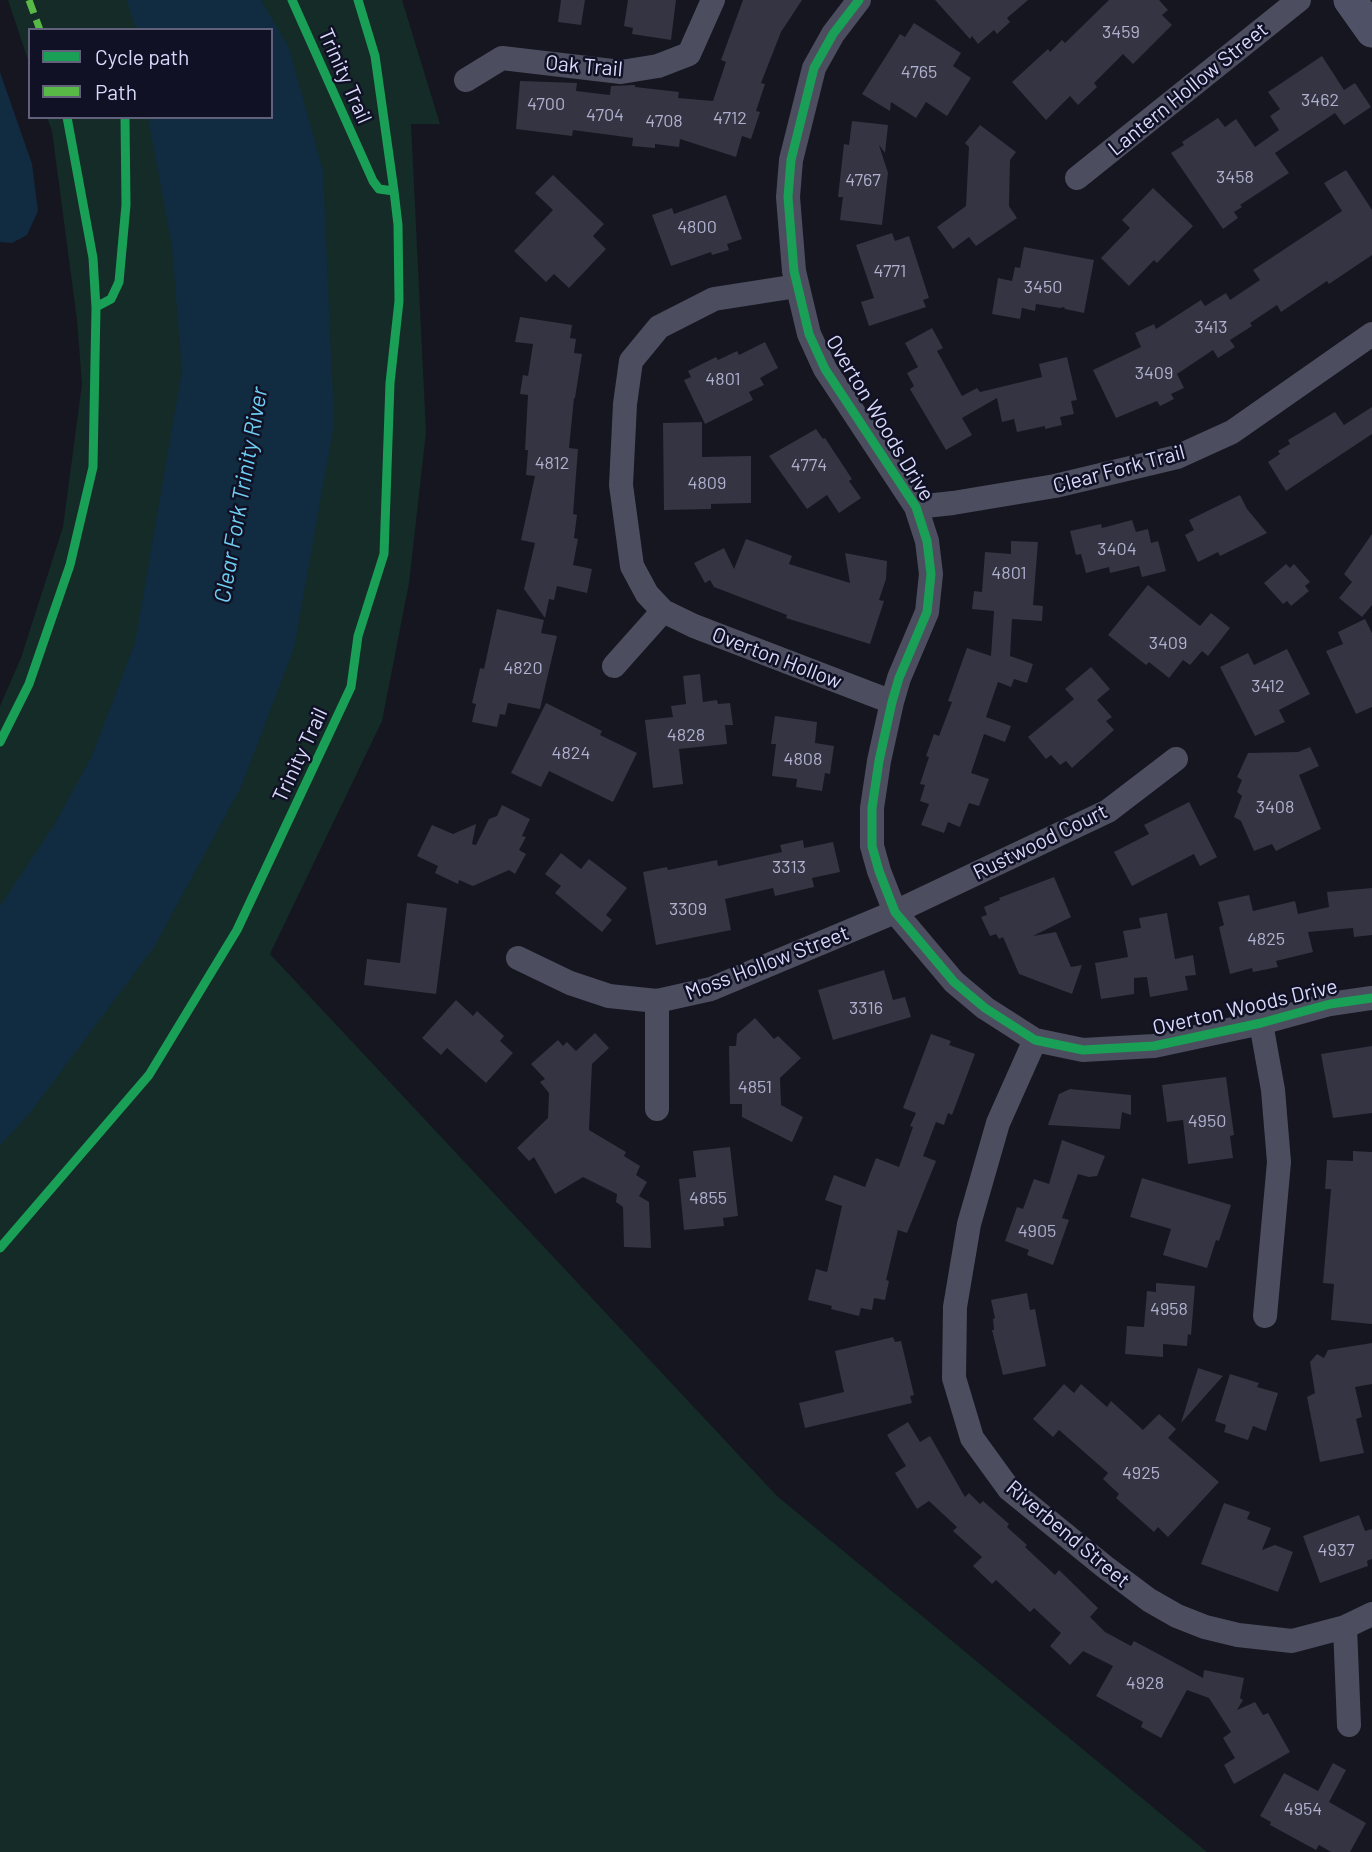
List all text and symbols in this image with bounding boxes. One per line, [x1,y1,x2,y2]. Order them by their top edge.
street label: Lantern Hollow Street [1103,17,1273,161]
house number: 3459 [1102,21,1140,43]
street label: Trinity Trail [313,25,377,127]
legend [28,28,273,119]
text: Cycle path [95,44,189,69]
street label: Oak Trail [544,50,624,82]
house number: 4765 [901,61,937,83]
text: Path [95,79,137,104]
house number: 3462 [1301,89,1339,111]
house number: 4700 [527,93,565,115]
house number: 4704 [586,104,624,126]
house number: 4712 [713,107,747,129]
house number: 4708 [645,110,683,132]
house number: 3458 [1216,166,1254,188]
house number: 4767 [845,169,881,191]
house number: 4800 [677,216,717,238]
house number: 4771 [874,260,906,282]
house number: 3450 [1024,276,1062,298]
house number: 3413 [1194,316,1228,338]
street label: Overton Woods Drive [821,331,939,505]
house number: 3409 [1135,362,1173,384]
house number: 4801 [705,368,741,390]
water label: Clear Fork Trinity River [208,385,274,605]
street label: Clear Fork Trail [1050,439,1188,499]
house number: 4812 [535,452,569,474]
house number: 4774 [791,454,827,476]
house number: 4809 [688,472,726,494]
house number: 3404 [1097,538,1137,560]
house number: 4801 [991,562,1027,584]
street label: Overton Hollow [708,622,846,694]
house number: 3409 [1149,632,1187,654]
house number: 4820 [503,657,543,679]
house number: 3412 [1251,675,1285,697]
street label: Trinity Trail [267,704,333,806]
house number: 4828 [667,724,705,746]
house number: 4824 [552,742,590,764]
house number: 4808 [784,748,822,770]
house number: 3408 [1256,796,1294,818]
street label: Rustwood Court [969,799,1111,885]
house number: 3313 [772,856,806,878]
house number: 3309 [669,898,707,920]
street label: Moss Hollow Street [682,920,852,1006]
house number: 4825 [1247,928,1285,950]
street label: Overton Woods Drive [1150,973,1340,1041]
house number: 3316 [849,997,883,1019]
house number: 4851 [738,1076,772,1098]
house number: 4950 [1188,1110,1226,1132]
house number: 4855 [689,1187,727,1209]
house number: 4905 [1018,1220,1056,1242]
house number: 4958 [1150,1298,1188,1320]
house number: 4925 [1122,1462,1160,1484]
street label: Riverbend Street [1001,1475,1135,1593]
house number: 4937 [1317,1539,1355,1561]
house number: 4928 [1126,1672,1164,1694]
house number: 4954 [1284,1798,1322,1820]

